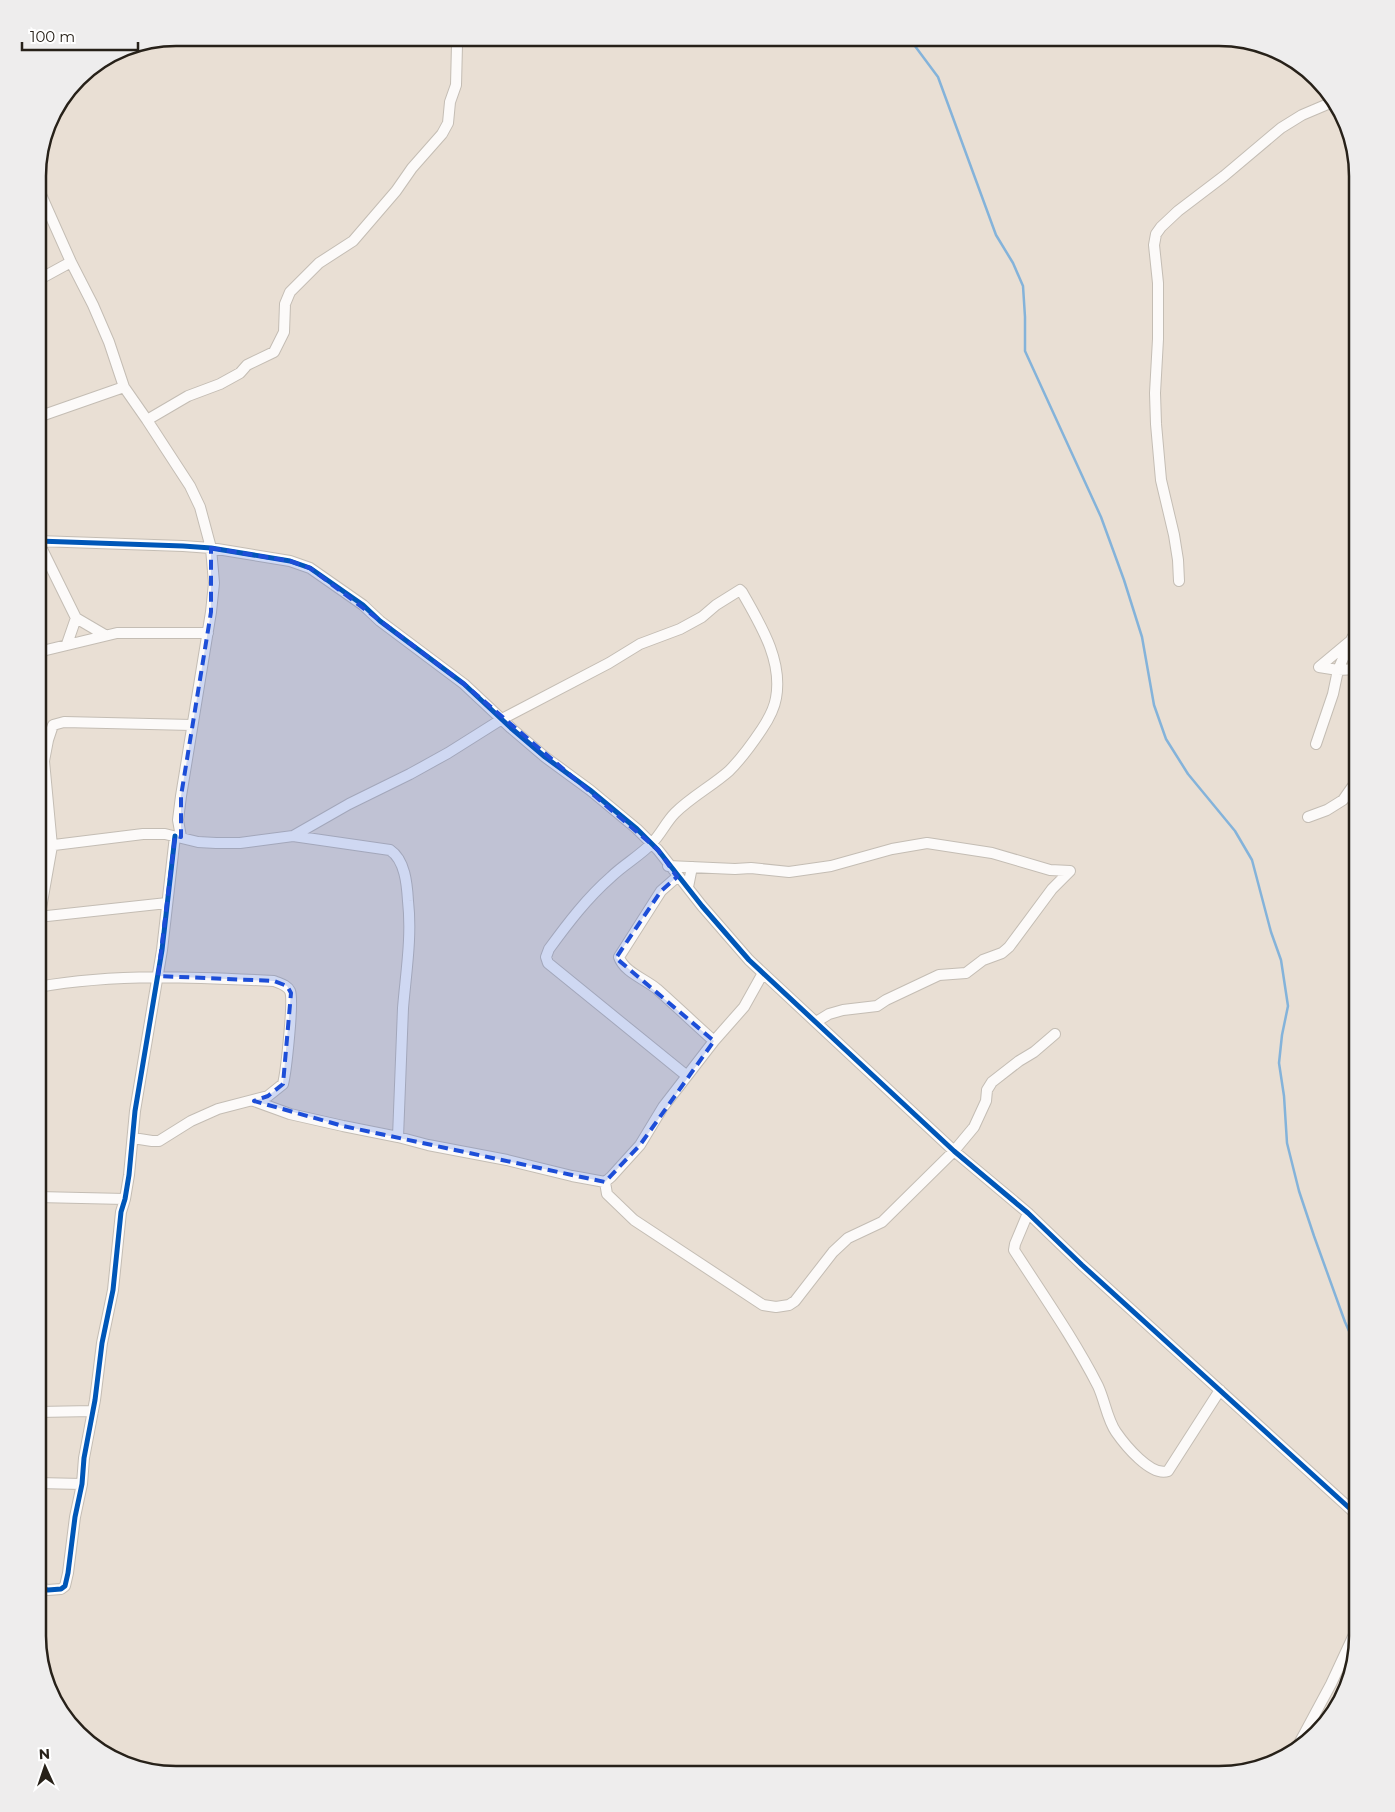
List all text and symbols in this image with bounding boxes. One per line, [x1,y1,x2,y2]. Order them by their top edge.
scale bar [22,20,139,52]
text: 100 m [30,27,75,46]
north arrow [20,1742,70,1792]
text: N [38,1745,50,1763]

